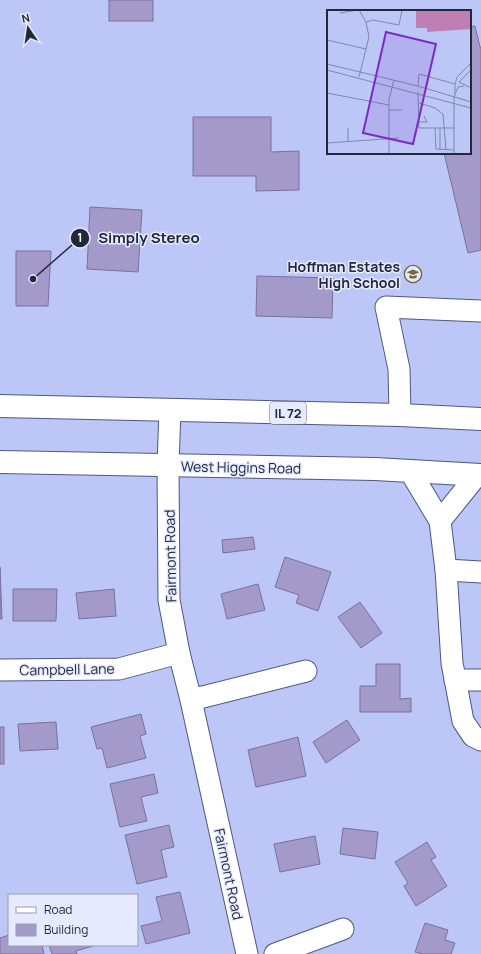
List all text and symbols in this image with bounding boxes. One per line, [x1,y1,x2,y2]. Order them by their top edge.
north arrow [8,8,48,48]
text: N [20,10,31,26]
inset map [327,10,471,154]
callout: Simply Stereo [70,224,208,251]
text: Simply Stereo [98,227,200,248]
text: 1 [77,229,83,246]
place label: Hoffman Estates High School [287,257,400,292]
school or university icon: Hoffman Estates High School [403,264,423,284]
road number: IL 72 [270,402,306,424]
street label: West Higgins Road [181,456,301,478]
street label: Fairmont Road [160,509,180,603]
street label: Campbell Lane [19,659,115,679]
street label: Fairmont Road [210,827,248,921]
legend [8,894,138,946]
text: Road [44,901,72,918]
text: Building [44,921,88,938]

